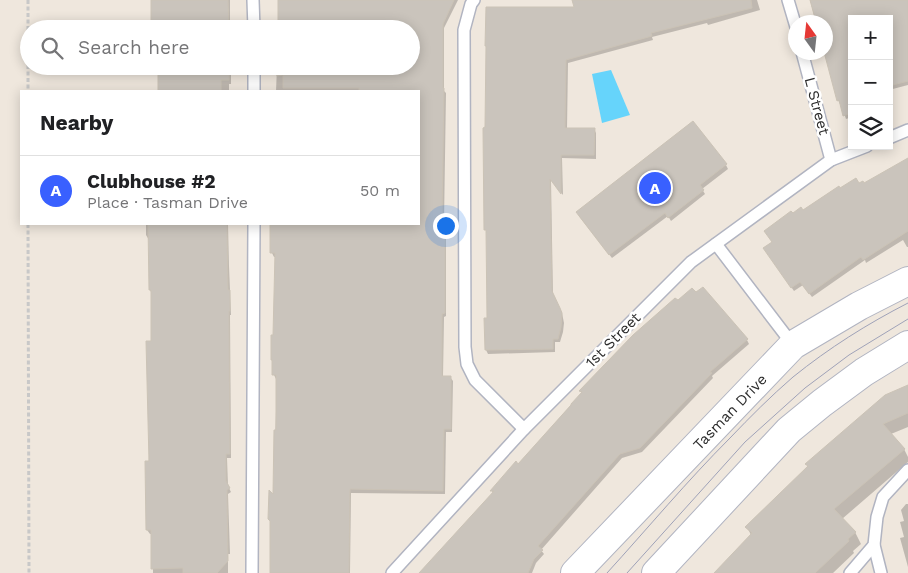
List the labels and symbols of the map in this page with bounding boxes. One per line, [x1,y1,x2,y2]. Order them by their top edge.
north arrow [788,15,833,60]
street label: L Street [801,75,833,137]
pin: A [639,169,671,207]
your location [433,213,459,239]
street label: 1st Street [582,308,645,371]
street label: Tasman Drive [689,370,771,454]

